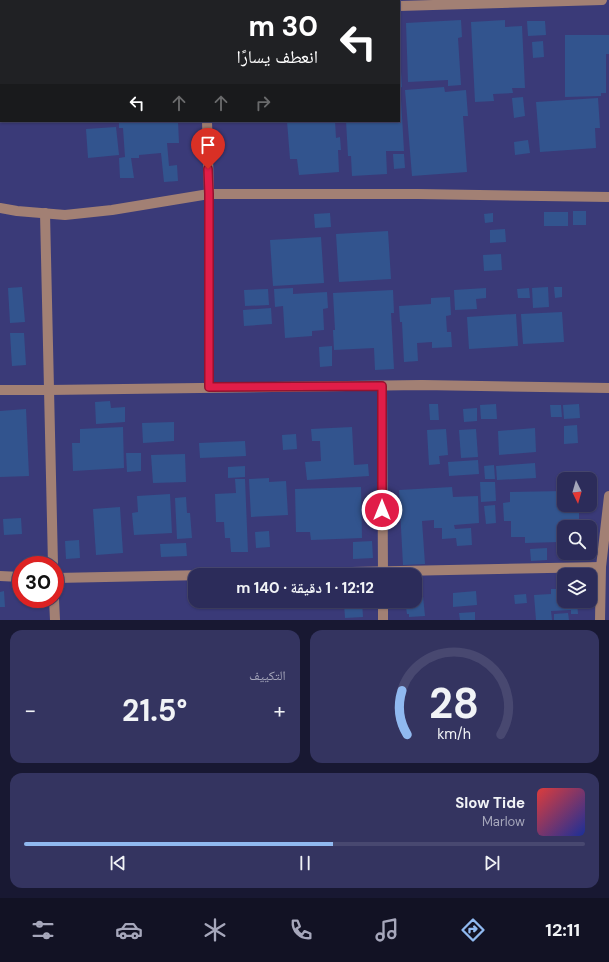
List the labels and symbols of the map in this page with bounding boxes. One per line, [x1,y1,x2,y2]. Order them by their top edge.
pin [191,128,225,169]
north arrow [557,472,597,512]
position arrow [361,489,403,531]
speed limit sign: 30 [12,556,64,608]

